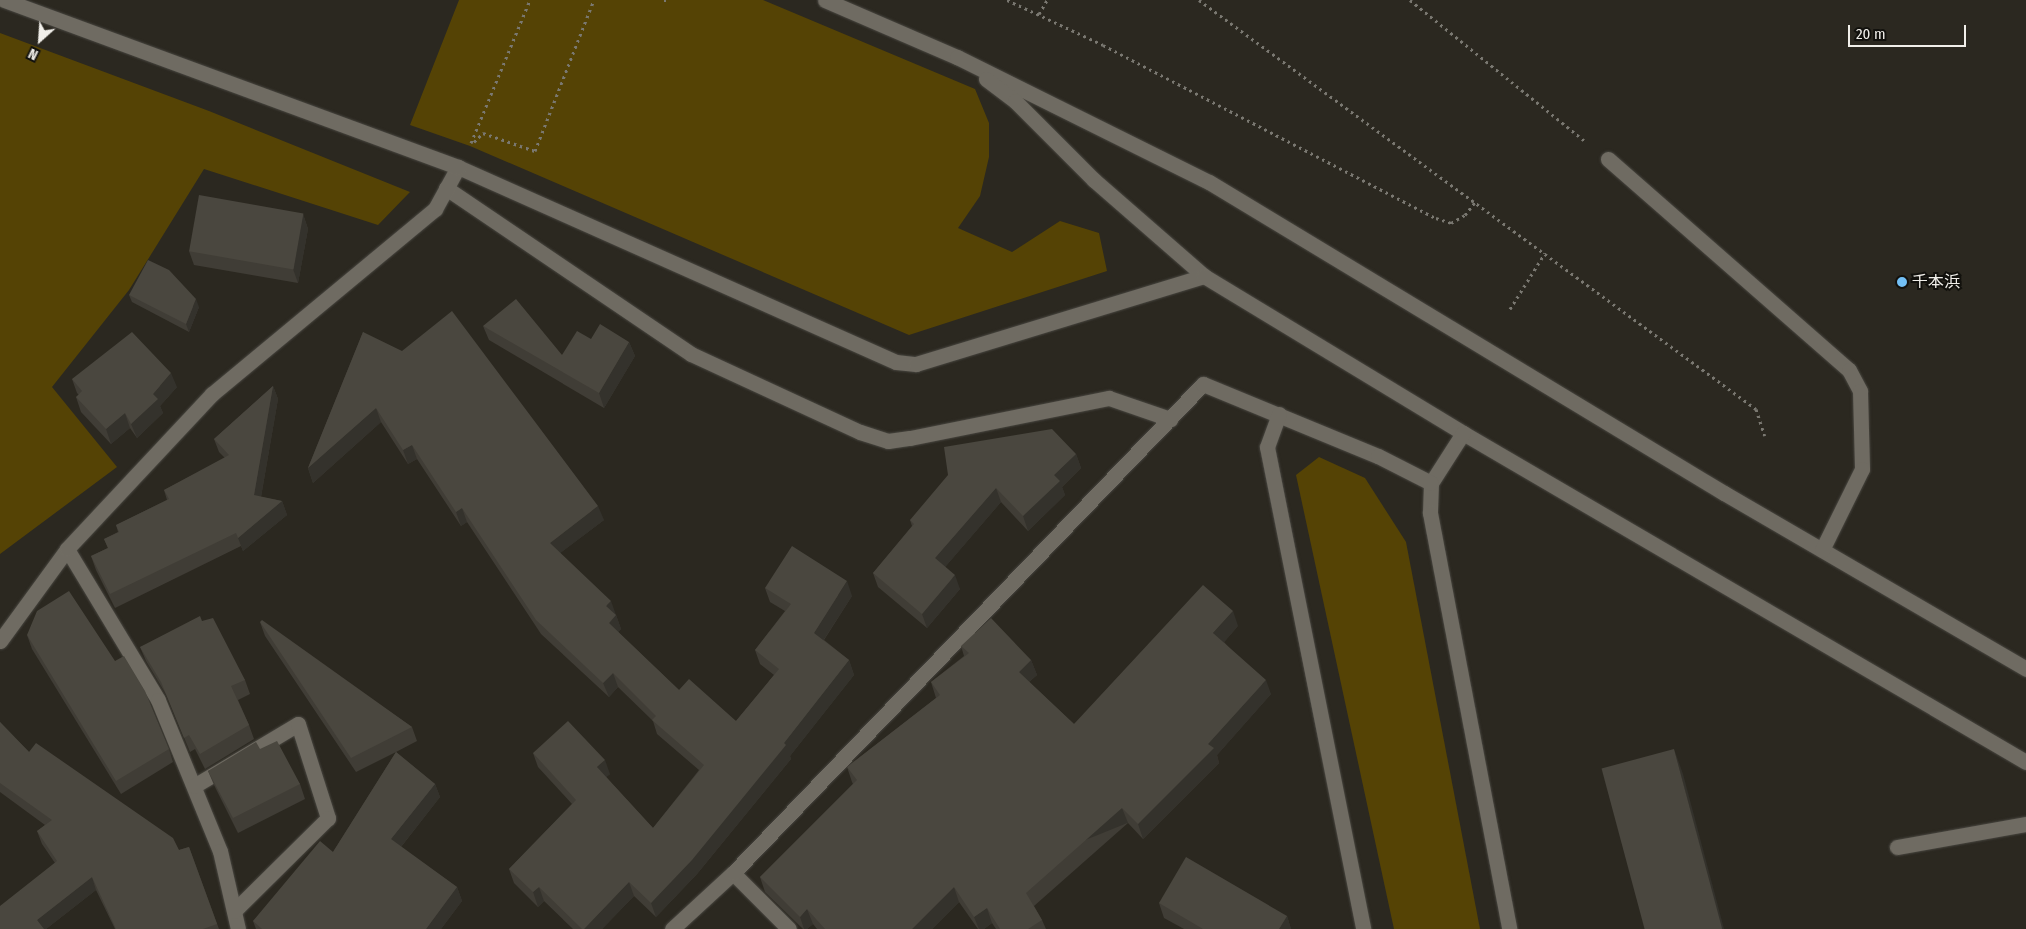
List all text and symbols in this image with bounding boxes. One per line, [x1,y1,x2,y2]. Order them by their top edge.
north arrow [15,15,65,65]
scale bar [1851,15,1968,47]
text: 20 m [1856,25,1886,43]
text: N [26,44,41,63]
place label: 千本浜 [1912,272,1960,292]
marker: 千本浜 [1896,276,1908,288]

